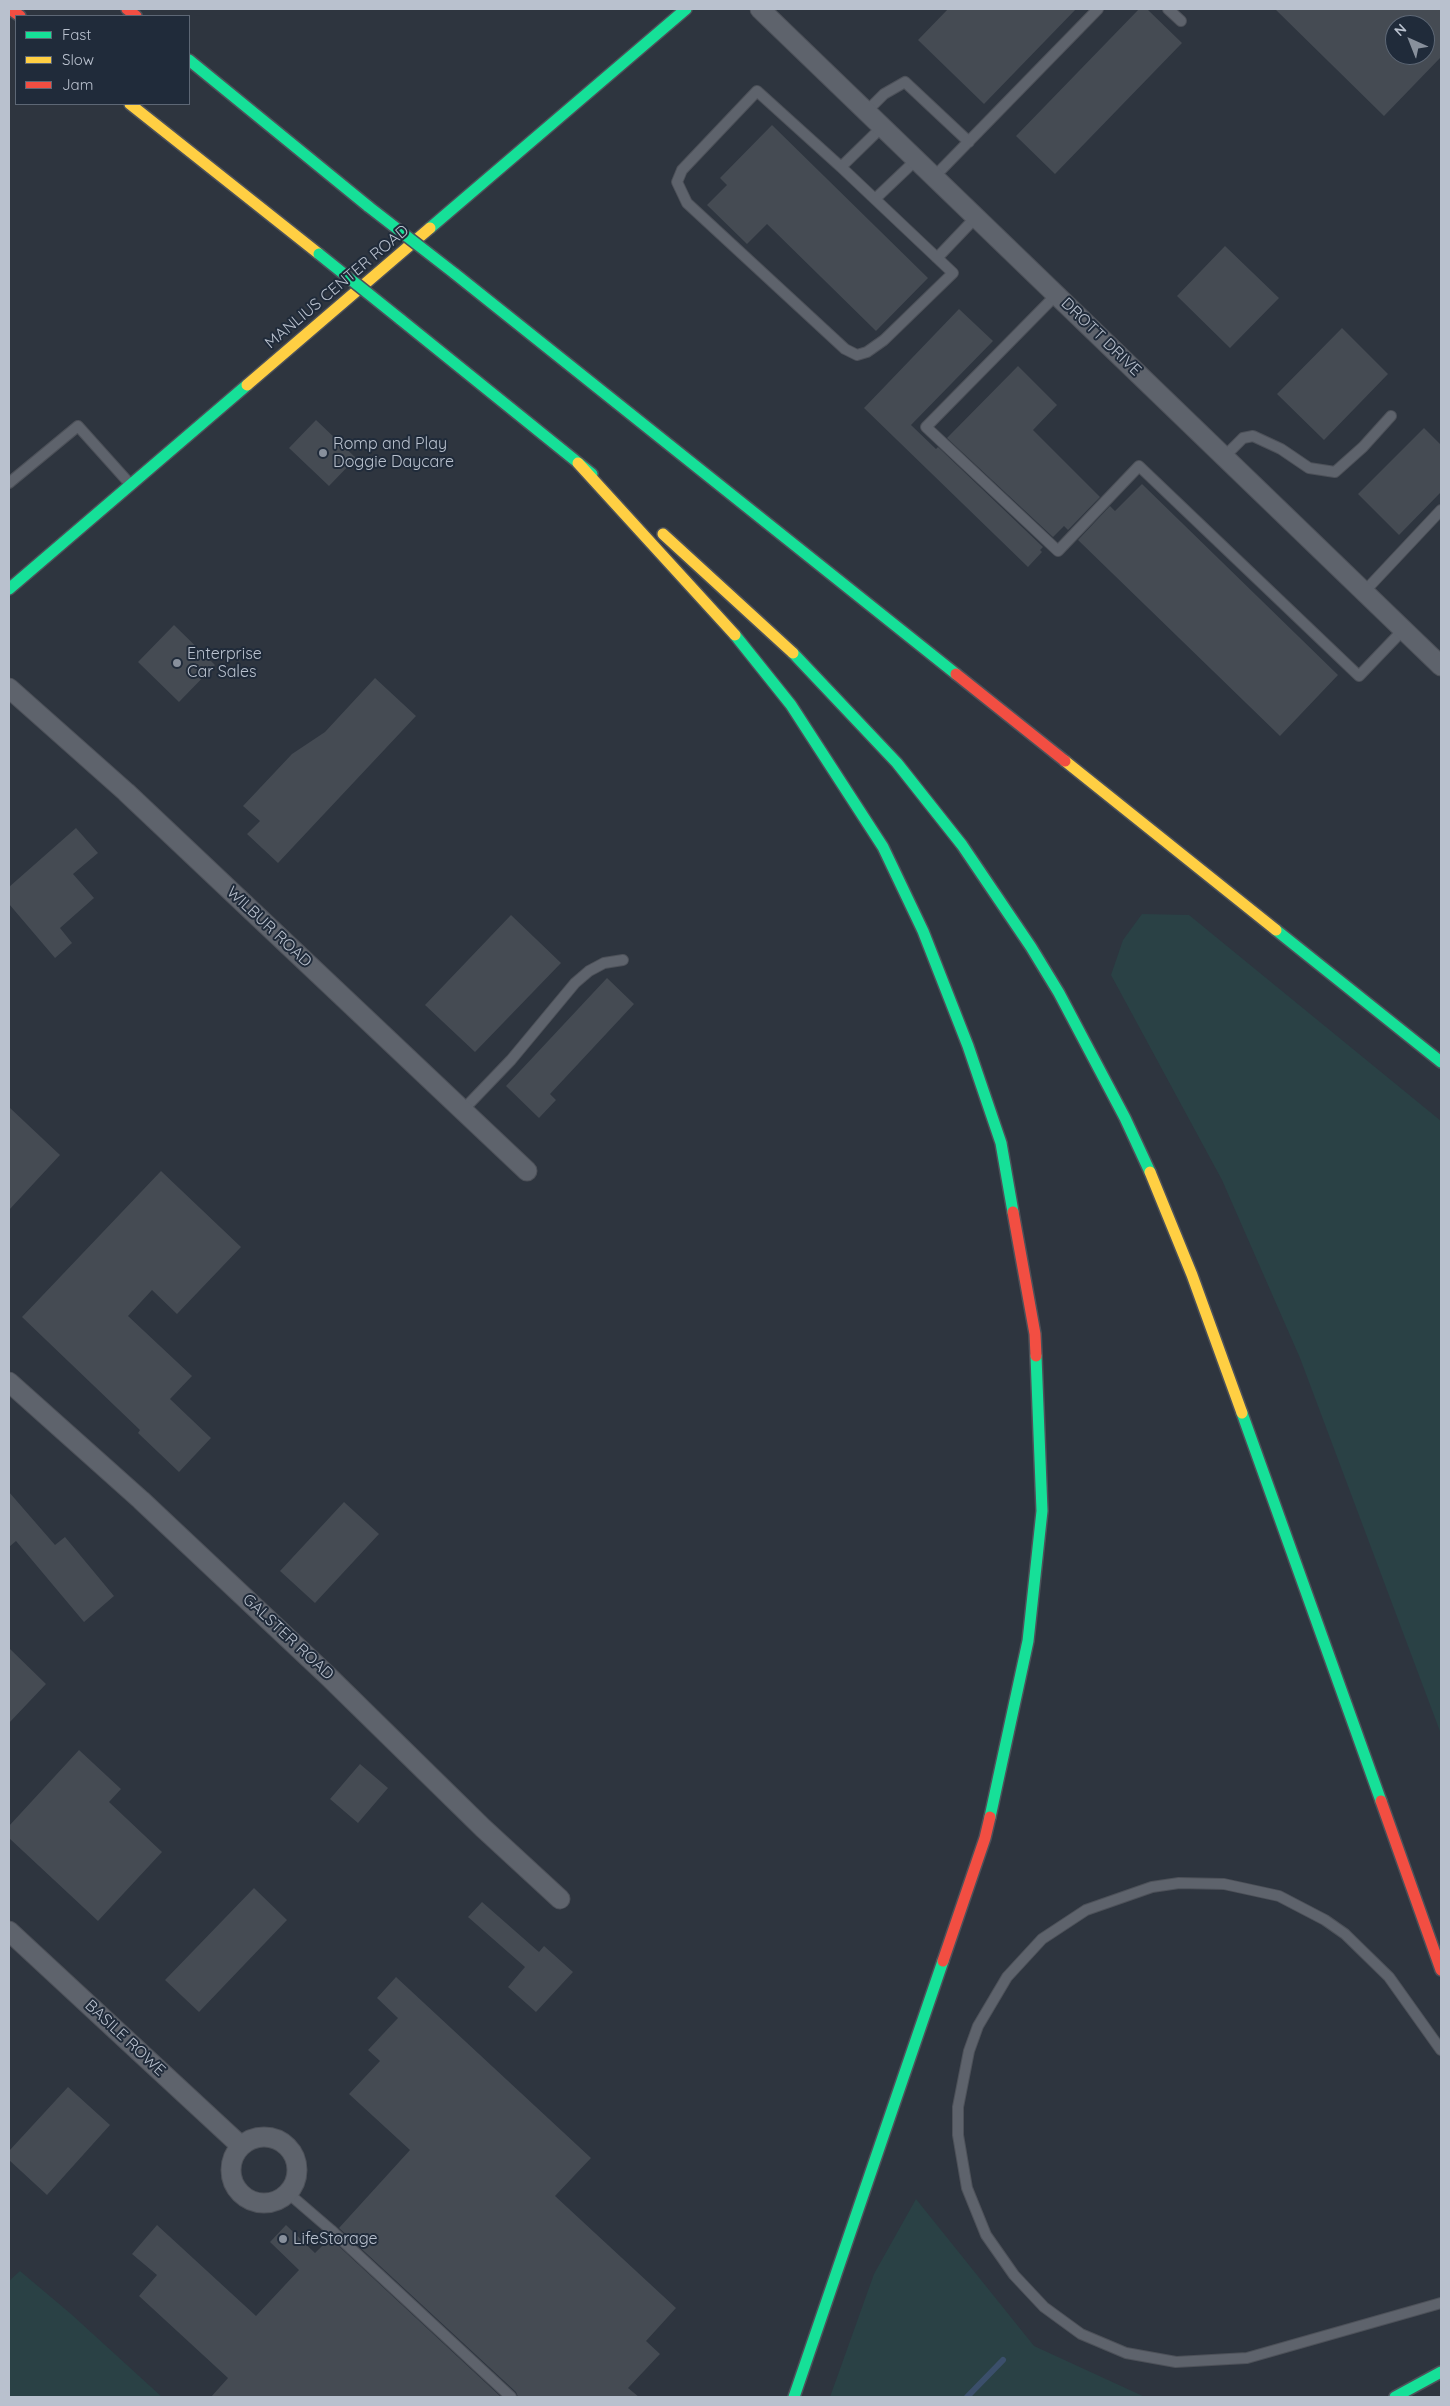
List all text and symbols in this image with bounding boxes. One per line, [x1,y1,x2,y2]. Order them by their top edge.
legend [15,15,190,105]
north arrow [1385,15,1435,65]
text: N [1390,20,1410,40]
text: Fast [62,25,91,44]
text: Slow [62,50,94,69]
text: Jam [62,75,93,94]
street label: MANLIUS CENTER ROAD [261,221,413,353]
street label: DROTT DRIVE [1057,294,1145,380]
place label: Romp and Play Doggie Daycare [333,434,454,472]
marker: Romp and Play Doggie Daycare [317,447,329,459]
place label: Enterprise Car Sales [187,644,262,682]
marker: Enterprise Car Sales [171,657,183,669]
street label: WILBUR ROAD [222,883,316,971]
street label: GALSTER ROAD [239,1590,337,1684]
street label: BASILE ROWE [81,1996,169,2080]
place label: LifeStorage [293,2229,378,2249]
marker: LifeStorage [277,2233,289,2245]

